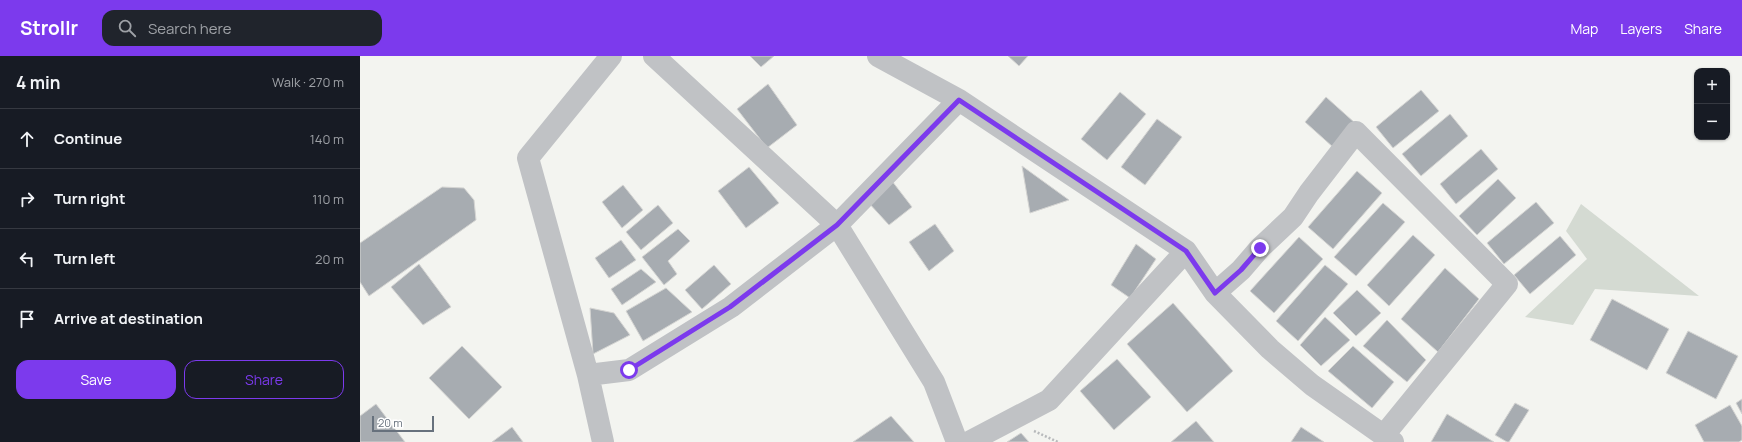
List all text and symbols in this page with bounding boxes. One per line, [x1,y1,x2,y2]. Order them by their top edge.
search box [102,10,382,46]
text: Strollr [20,15,78,41]
icon: search [116,17,138,39]
text: Search here [148,18,231,39]
text: Map [1570,19,1598,38]
text: Layers [1620,19,1662,38]
text: Share [1684,19,1722,38]
map controls [1694,68,1730,140]
button: + [1694,68,1730,104]
text: 4 min [16,71,60,94]
text: Walk · 270 m [272,73,344,91]
button: − [1694,104,1730,140]
icon: ahead [16,128,38,150]
text: Continue [54,128,122,149]
text: 140 m [310,130,344,148]
icon: right [16,188,38,210]
text: Turn right [54,188,125,209]
text: 110 m [312,190,344,208]
route end [1251,239,1269,257]
icon: left [16,248,38,270]
text: Turn left [54,248,116,269]
text: 20 m [315,250,344,268]
icon: arrive [16,308,38,330]
text: Arrive at destination [54,308,203,329]
button: Save [16,360,176,399]
button: Share [184,360,344,399]
route start [620,361,638,379]
scale bar [372,414,434,433]
text: 20 m [378,415,403,430]

